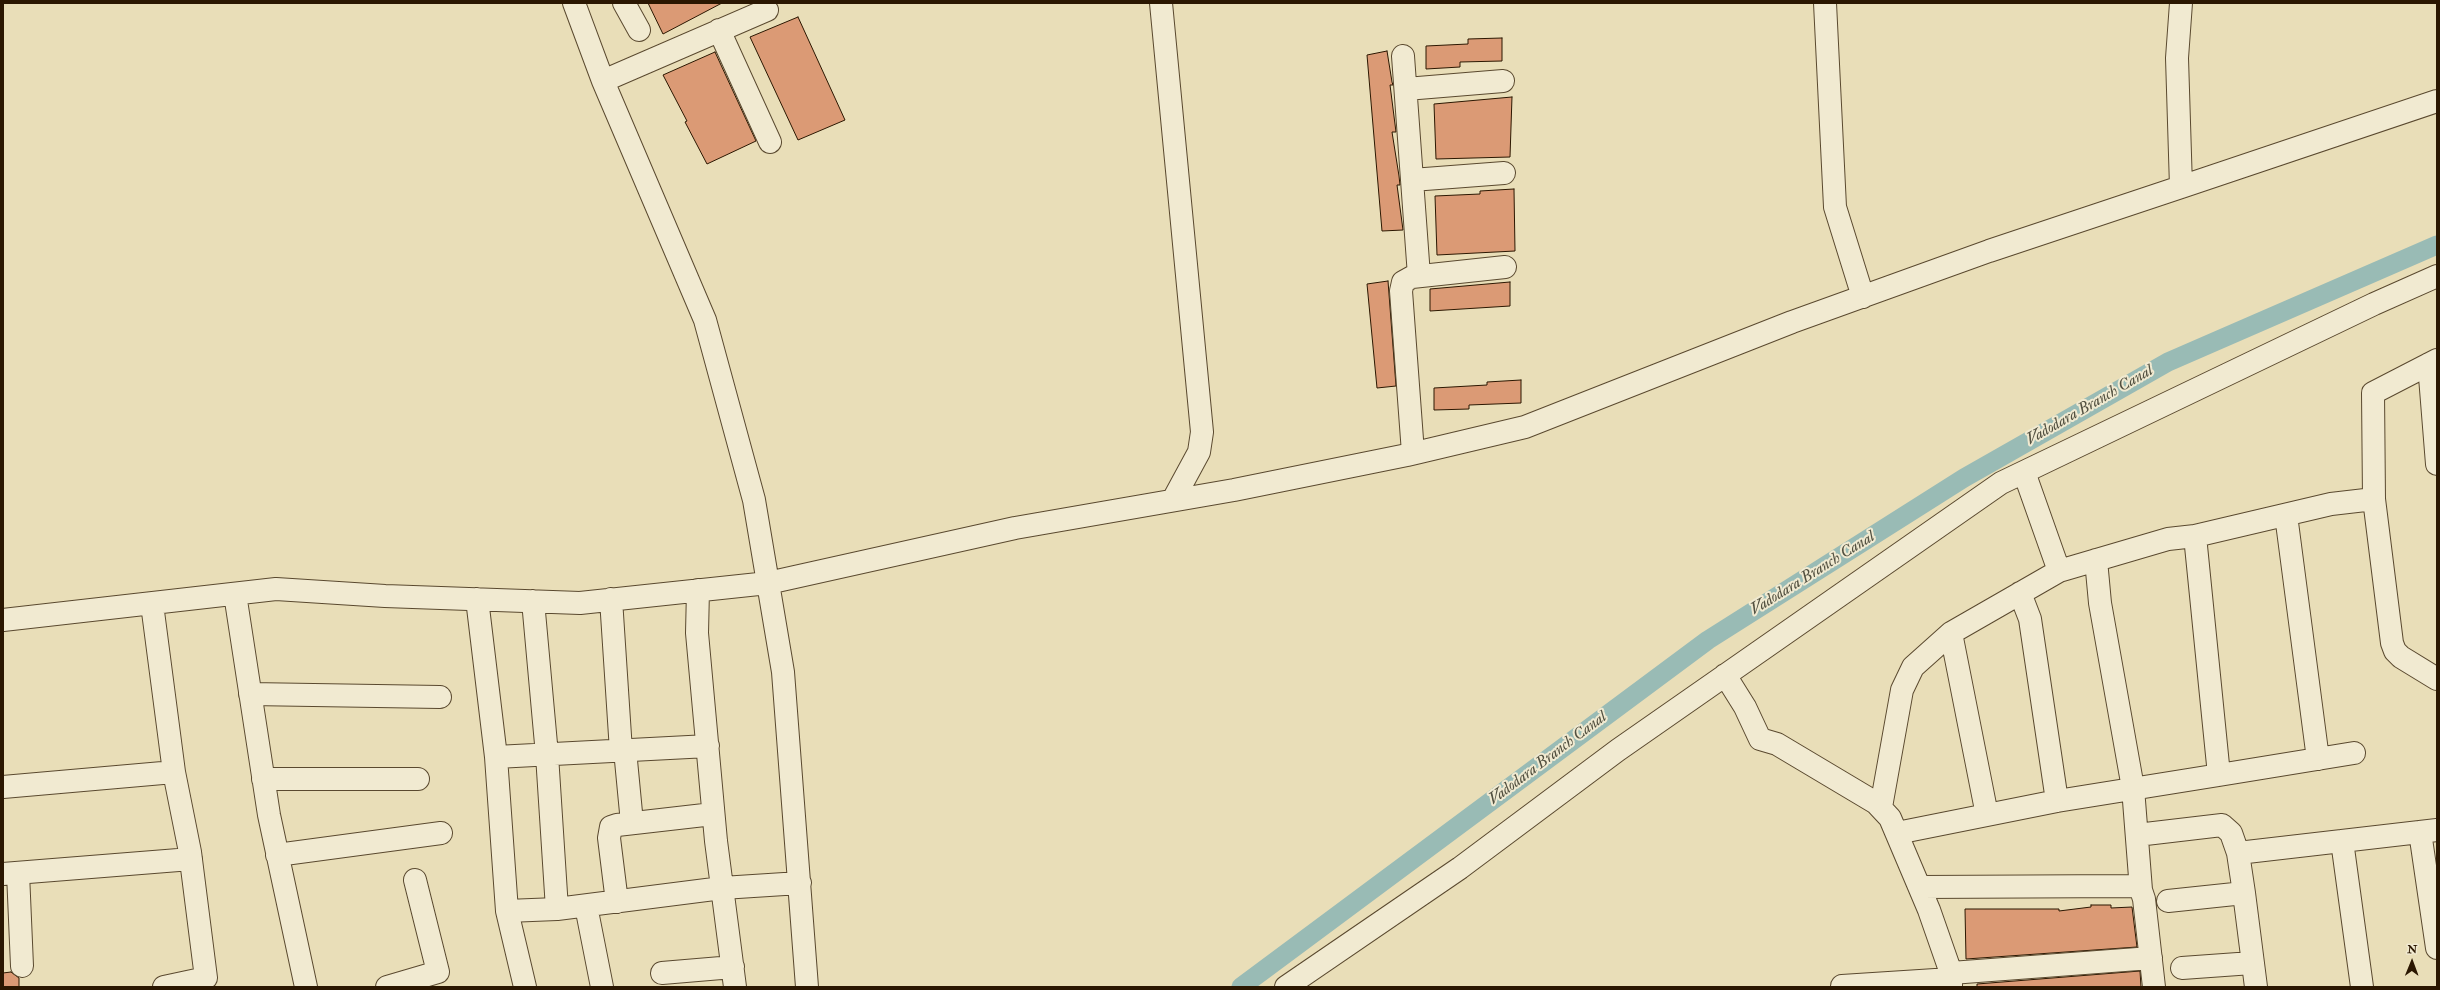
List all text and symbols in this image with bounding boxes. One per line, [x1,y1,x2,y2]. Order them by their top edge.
water label: Vadodara Branch Canal [2023,362,2157,450]
water label: Vadodara Branch Canal [1747,528,1879,620]
water label: Vadodara Branch Canal [1485,708,1611,810]
north arrow [2392,942,2432,982]
text: N [2407,943,2417,956]

